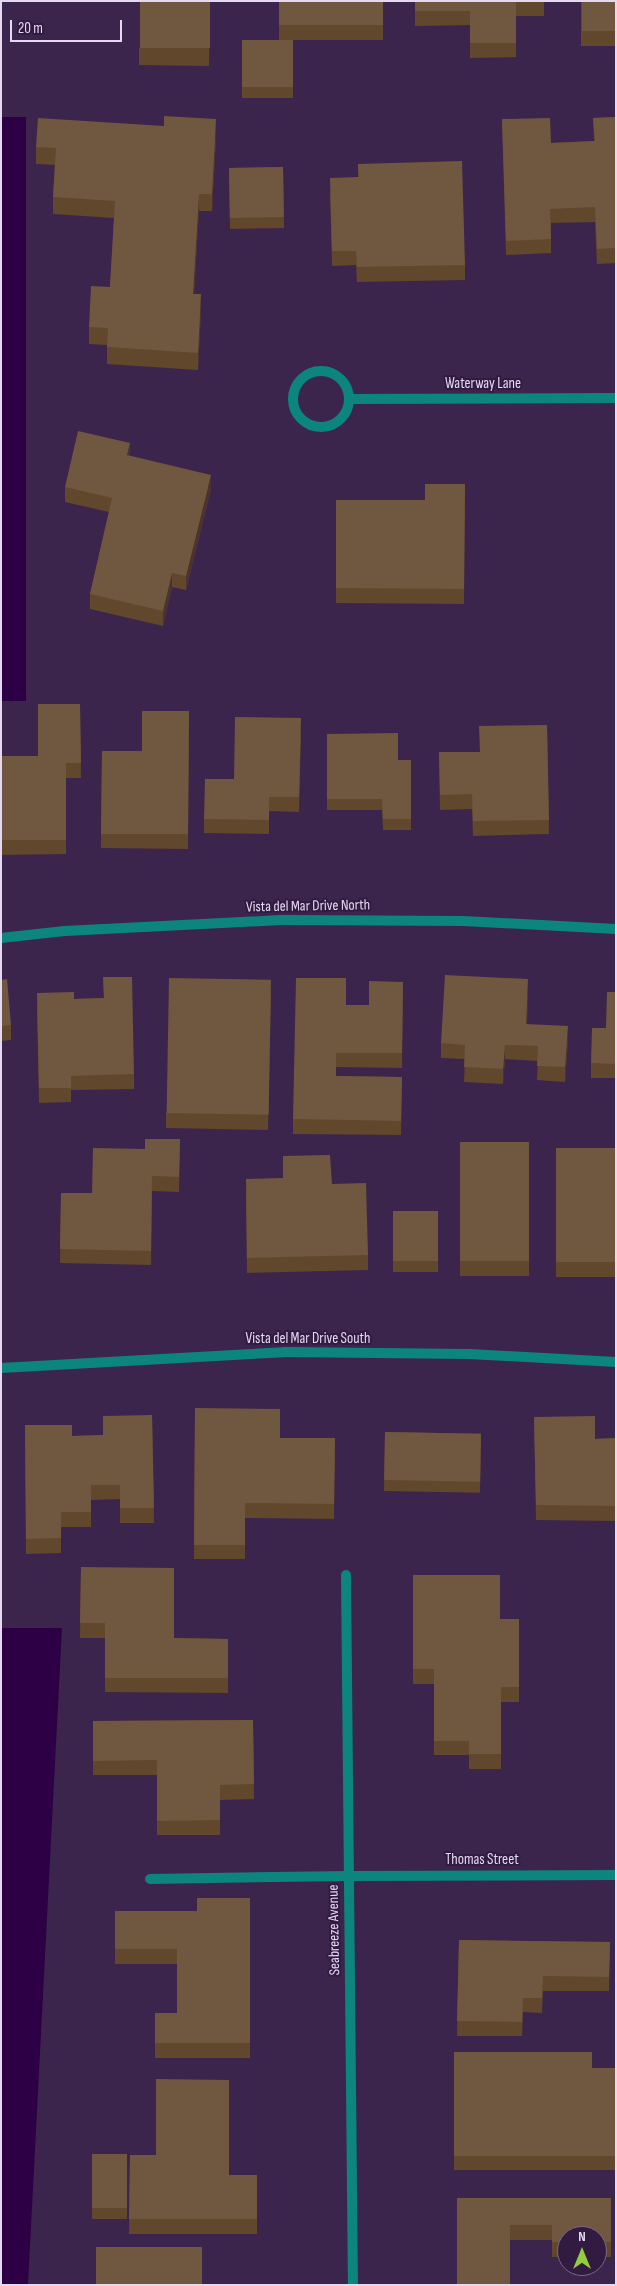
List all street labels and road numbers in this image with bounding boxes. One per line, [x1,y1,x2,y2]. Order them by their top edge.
street label: Waterway Lane [445,375,521,393]
street label: Vista del Mar Drive North [246,896,370,916]
street label: Vista del Mar Drive South [246,1330,370,1348]
street label: Thomas Street [445,1851,519,1869]
street label: Seabreeze Avenue [324,1884,344,1976]

